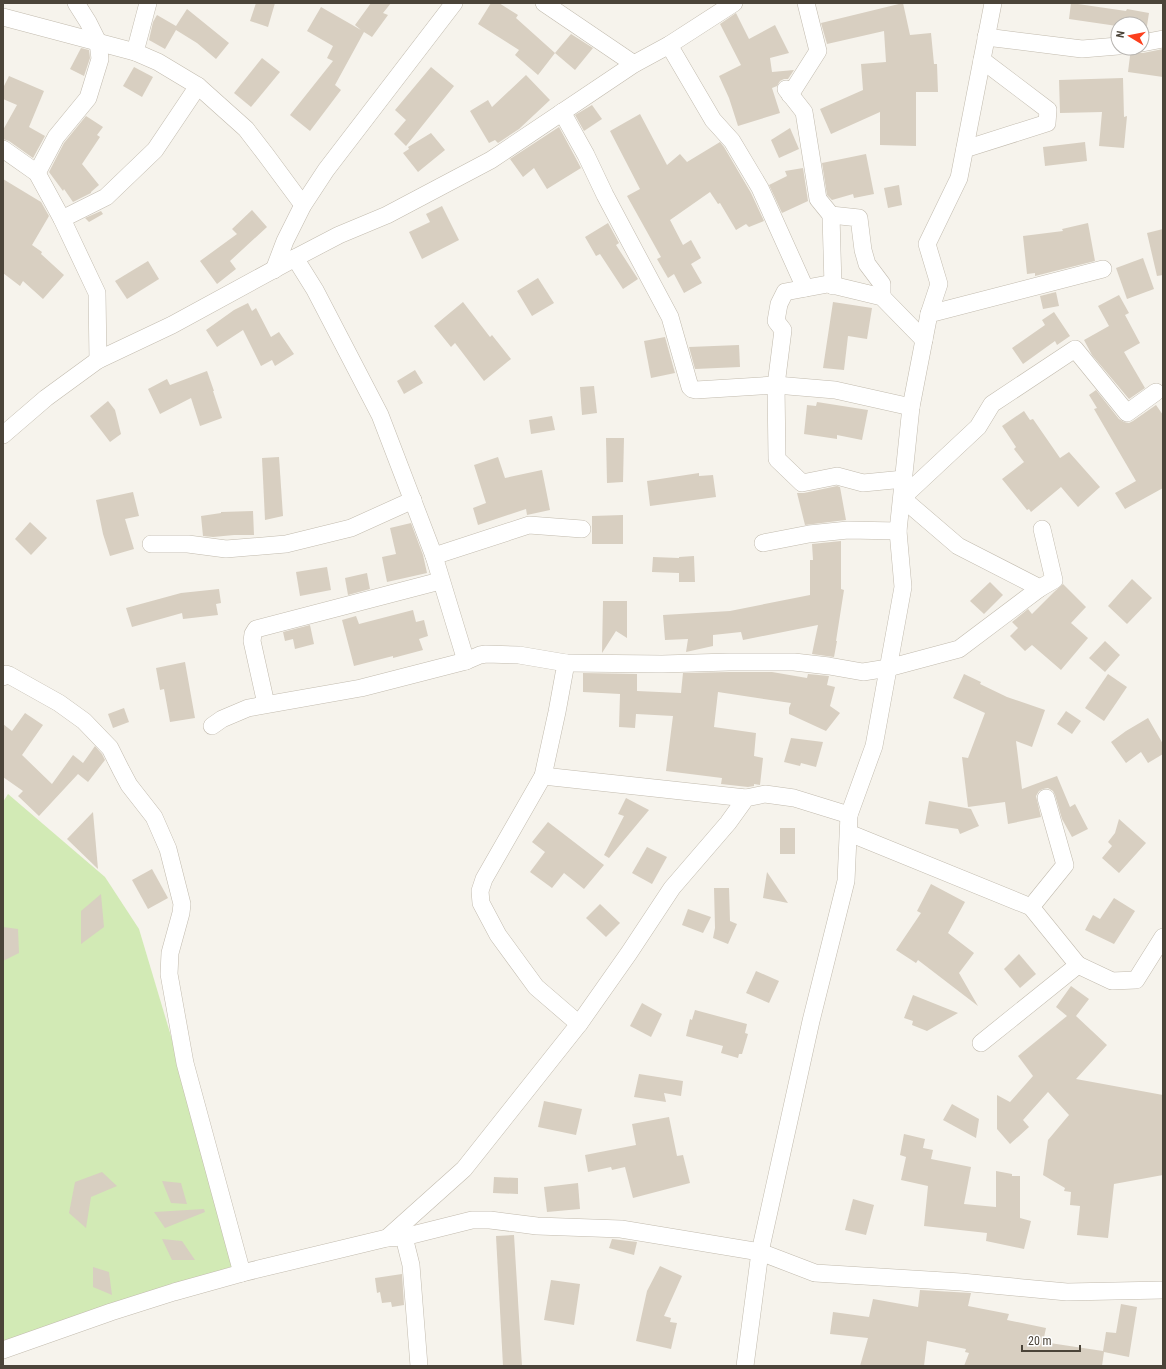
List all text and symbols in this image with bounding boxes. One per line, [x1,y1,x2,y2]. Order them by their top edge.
north arrow [1110,16,1150,56]
text: N [1114,30,1128,39]
scale bar [1022,1327,1080,1353]
text: 20 m [1028,1334,1052,1348]

